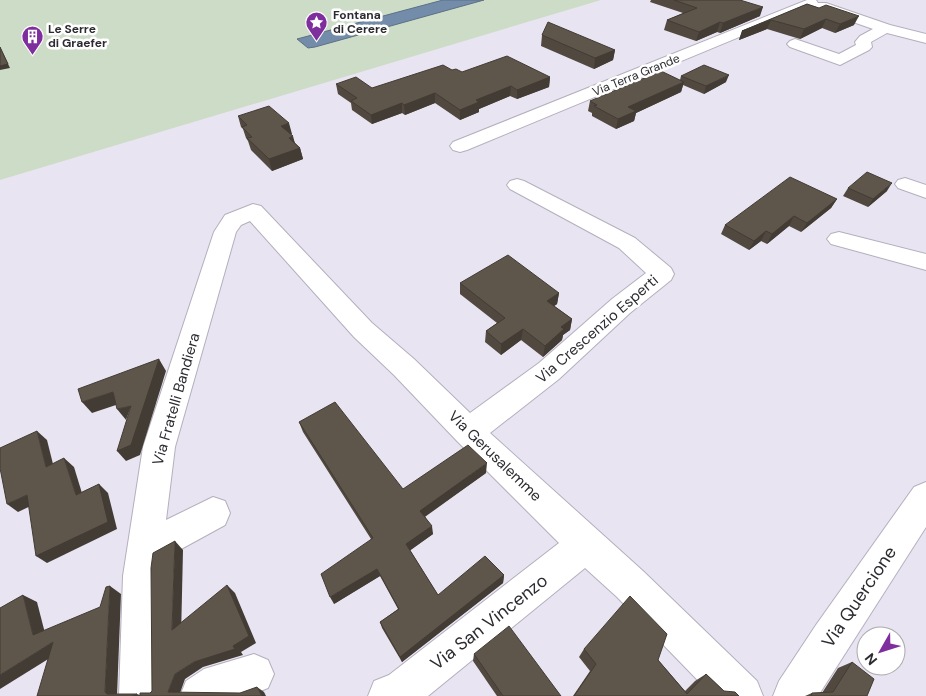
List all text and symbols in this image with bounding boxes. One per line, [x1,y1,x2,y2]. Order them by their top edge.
place label: Fontana di Cerere [333,7,387,37]
place icon: Fontana di Cerere [305,10,329,41]
place label: Le Serre di Graefer [48,21,107,51]
building icon: Le Serre di Graefer [20,24,44,55]
street label: Via Terra Grande [590,50,682,100]
street label: Via Crescenzio Esperti [532,270,662,388]
street label: Via Fratelli Bandiera [148,330,204,468]
street label: Via Gerusalemme [444,406,546,506]
street label: Via Quercione [816,542,902,652]
street label: Via San Vincenzo [425,569,553,675]
north arrow [856,626,906,676]
text: N [861,650,881,669]

